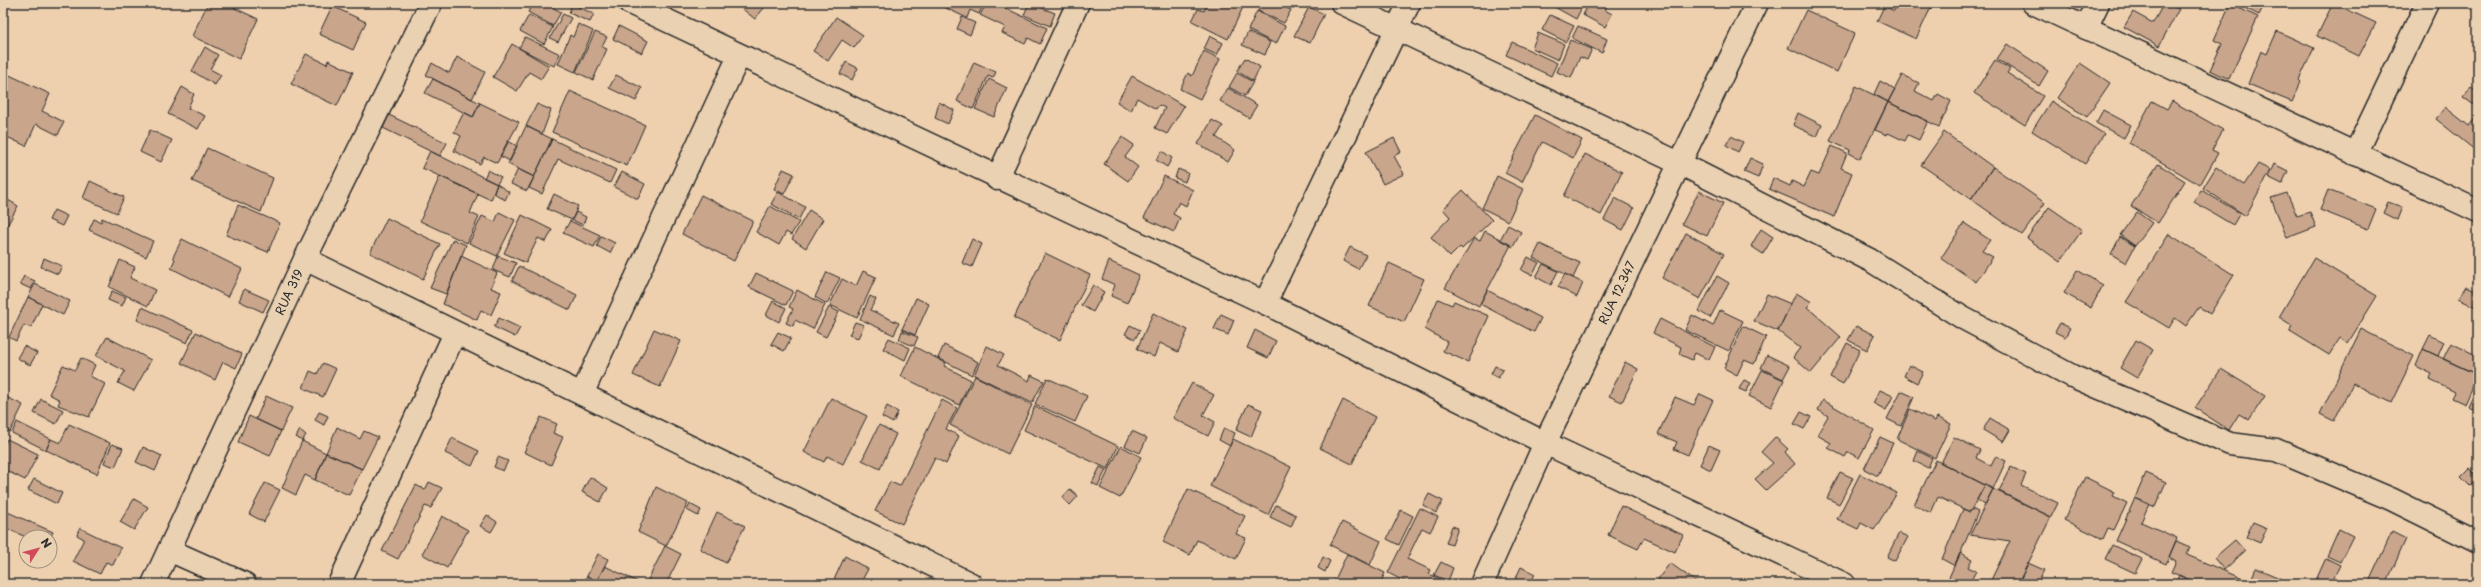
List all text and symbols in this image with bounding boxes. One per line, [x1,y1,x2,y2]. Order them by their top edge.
street label: RUA 12.347 [1593,258,1639,327]
street label: RUA 319 [270,266,307,318]
north arrow [18,529,58,569]
text: N [37,534,56,552]

